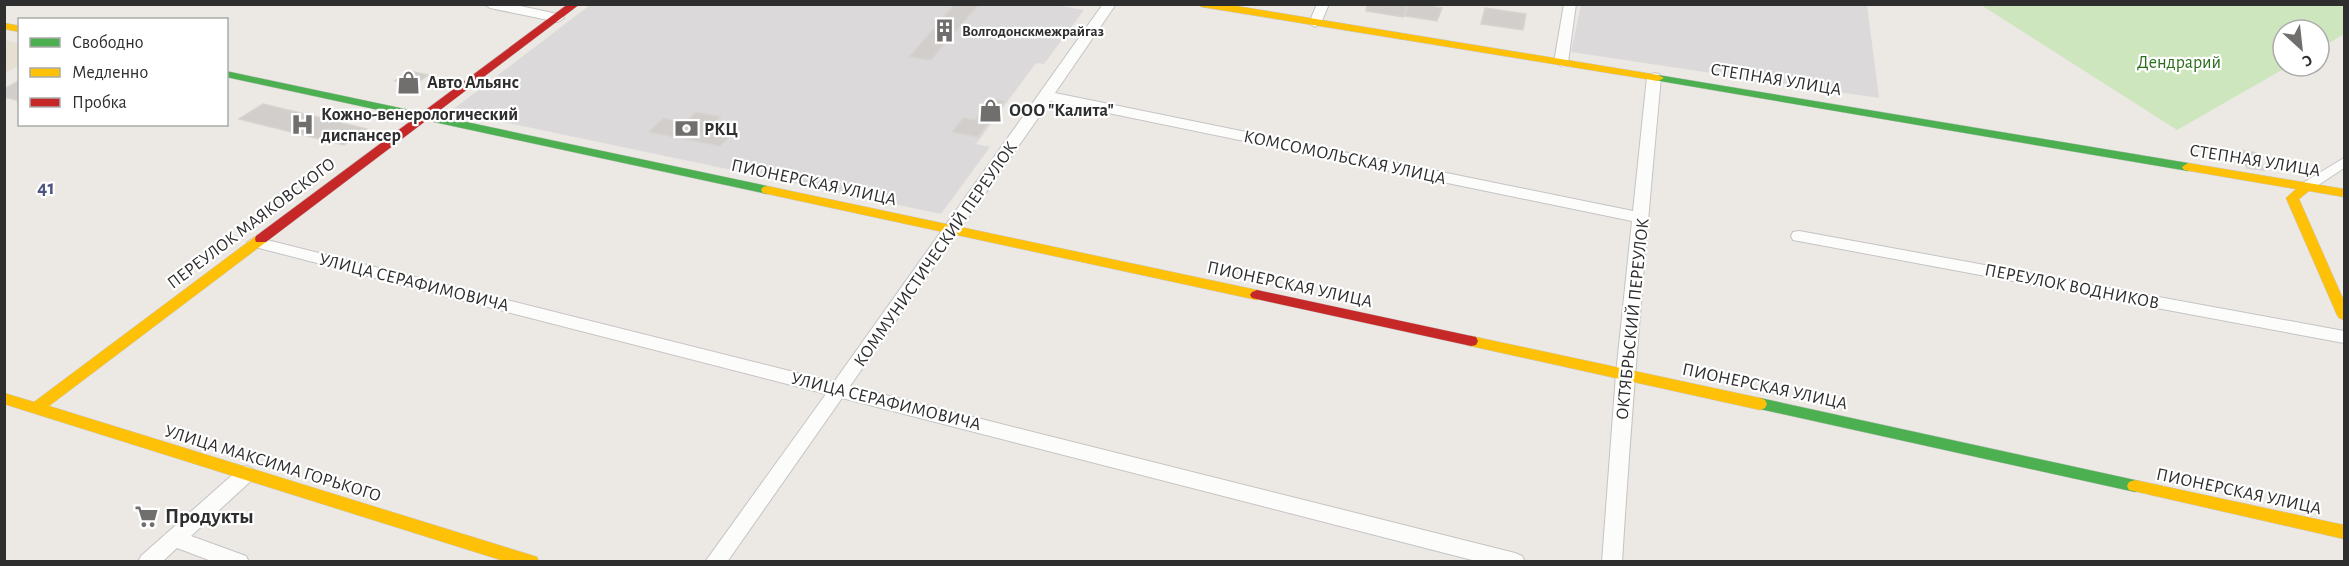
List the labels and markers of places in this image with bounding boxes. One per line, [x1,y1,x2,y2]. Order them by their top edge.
building icon: Волгодонскмежрайгаз [931,18,957,44]
place label: Волгодонскмежрайгаз [962,24,1104,39]
shop icon: Авто Альянс [396,69,422,95]
place label: Авто Альянс [427,74,519,92]
shop icon: ООО "Калита" [978,97,1004,123]
place label: ООО "Калита" [1009,102,1114,120]
place label: Кожно-венерологический диспансер [321,106,518,145]
hospital icon: Кожно-венерологический диспансер [290,111,316,137]
bank icon: РКЦ [673,116,699,142]
place label: РКЦ [704,121,738,139]
supermarket icon: Продукты [134,503,160,529]
place label: Продукты [165,506,254,527]

